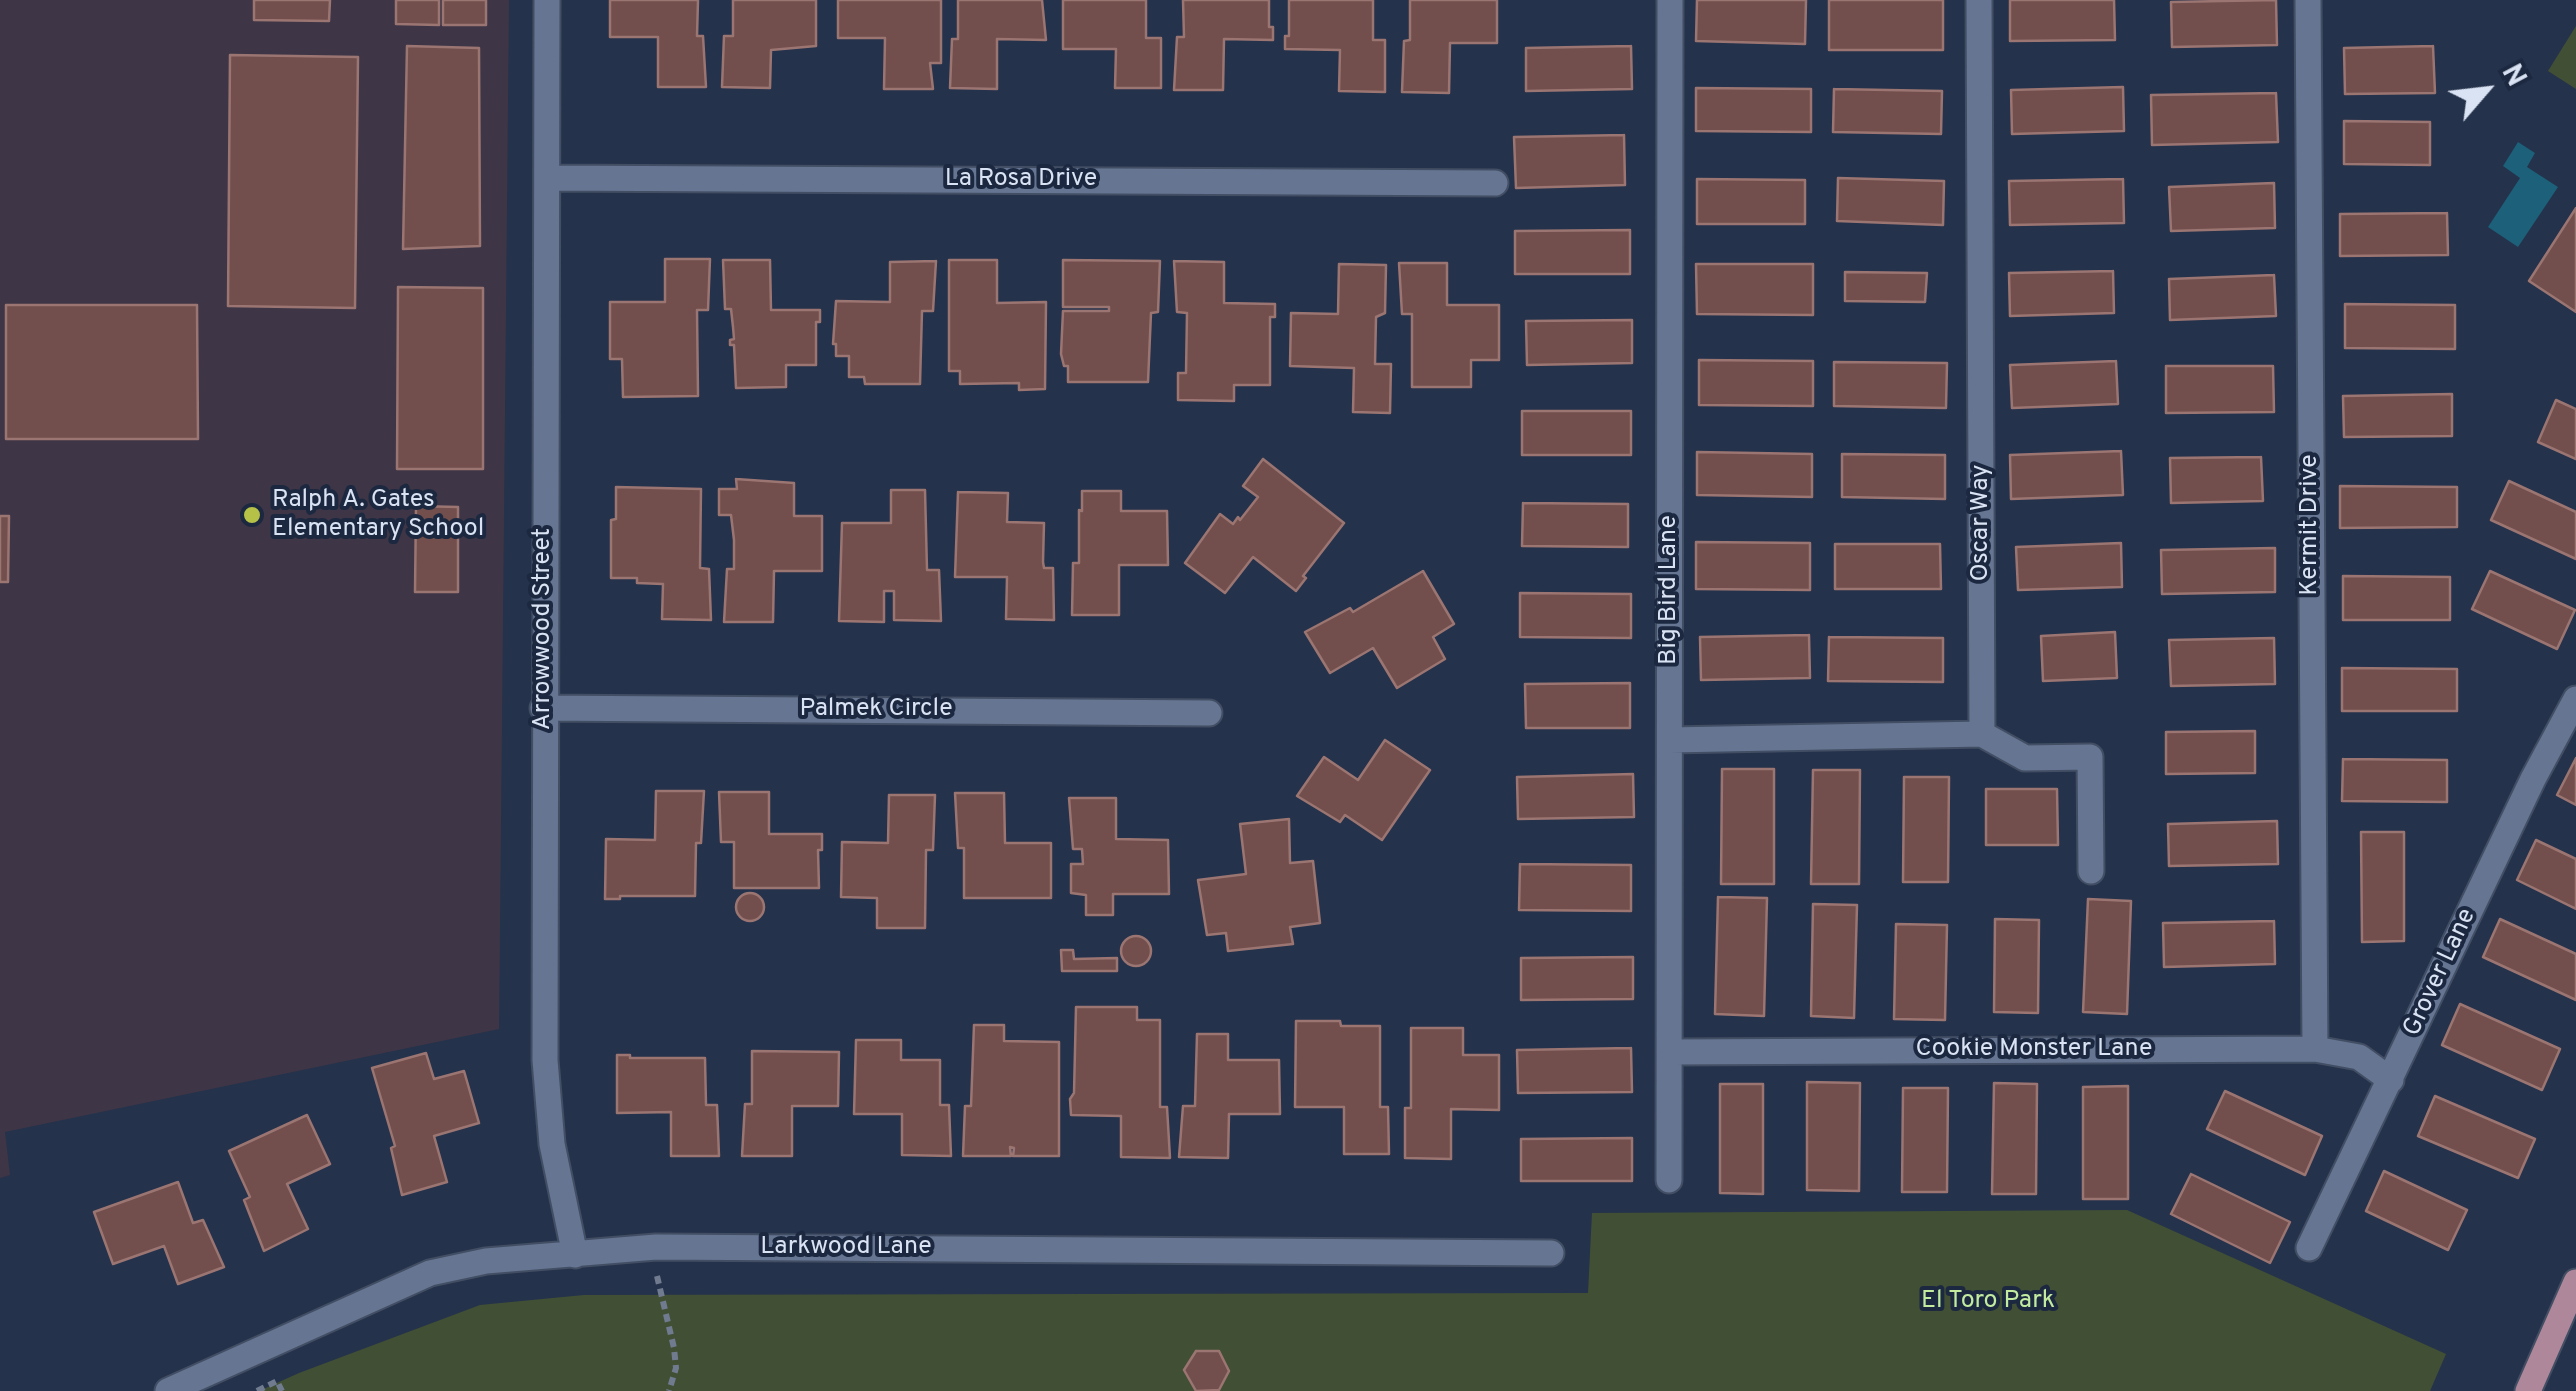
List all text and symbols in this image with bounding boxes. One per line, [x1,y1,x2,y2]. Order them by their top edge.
north arrow [2436,40,2536,140]
text: N [2492,59,2533,93]
street label: La Rosa Drive [945,165,1097,195]
street label: Kermit Drive [2296,454,2326,596]
street label: Oscar Way [1967,464,1997,582]
place label: Ralph A. Gates Elementary School [272,486,484,545]
marker: Ralph A. Gates Elementary School [241,504,263,526]
street label: Big Bird Lane [1655,515,1685,665]
street label: Arrowwood Street [529,528,559,730]
street label: Palmek Circle [799,695,953,725]
street label: Grover Lane [2398,904,2484,1042]
street label: Cookie Monster Lane [1916,1035,2152,1065]
street label: Larkwood Lane [760,1233,932,1263]
park label: El Toro Park [1921,1287,2055,1317]

